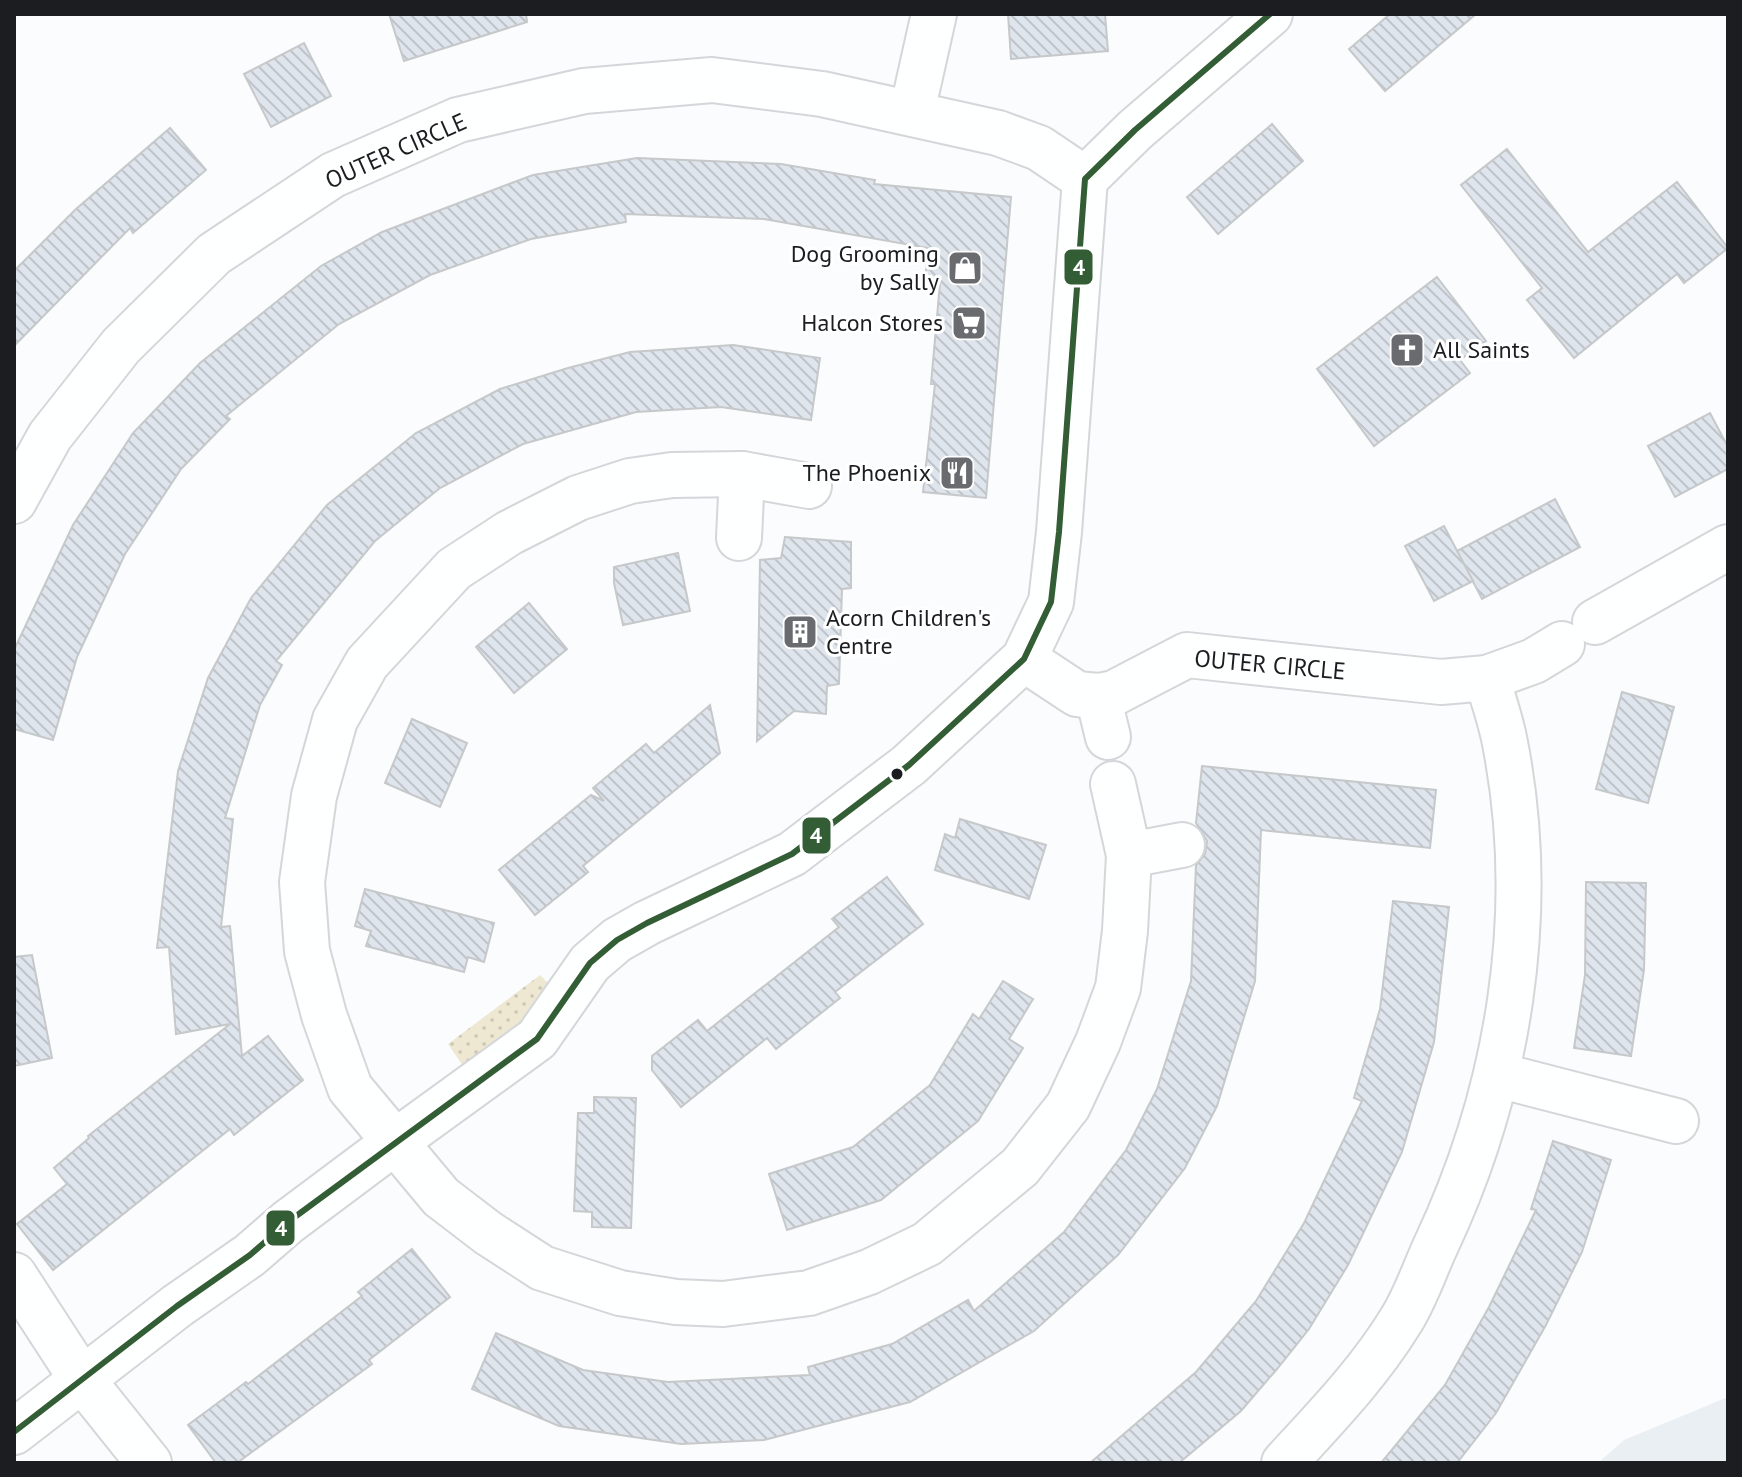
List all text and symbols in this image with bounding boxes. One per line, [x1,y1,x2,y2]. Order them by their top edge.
street label: OUTER CIRCLE [320,106,471,196]
place label: Dog Grooming by Sally [791,238,939,297]
line badge: 4 [1063,248,1094,286]
shop icon: Dog Grooming by Sally [946,249,984,287]
text: 4 [1073,253,1086,281]
supermarket icon: Halcon Stores [950,304,988,342]
place label: Halcon Stores [801,307,943,338]
church icon: All Saints [1388,331,1426,369]
place label: All Saints [1433,334,1530,365]
restaurant icon: The Phoenix [938,454,976,492]
place label: The Phoenix [802,457,931,488]
place label: Acorn Children's Centre [826,602,991,661]
building icon: Acorn Children's Centre [781,613,819,651]
street label: OUTER CIRCLE [1193,642,1347,687]
unlabelled marker [889,766,905,782]
line badge: 4 [801,816,832,855]
text: 4 [810,821,823,849]
line badge: 4 [265,1209,296,1247]
text: 4 [275,1214,288,1242]

